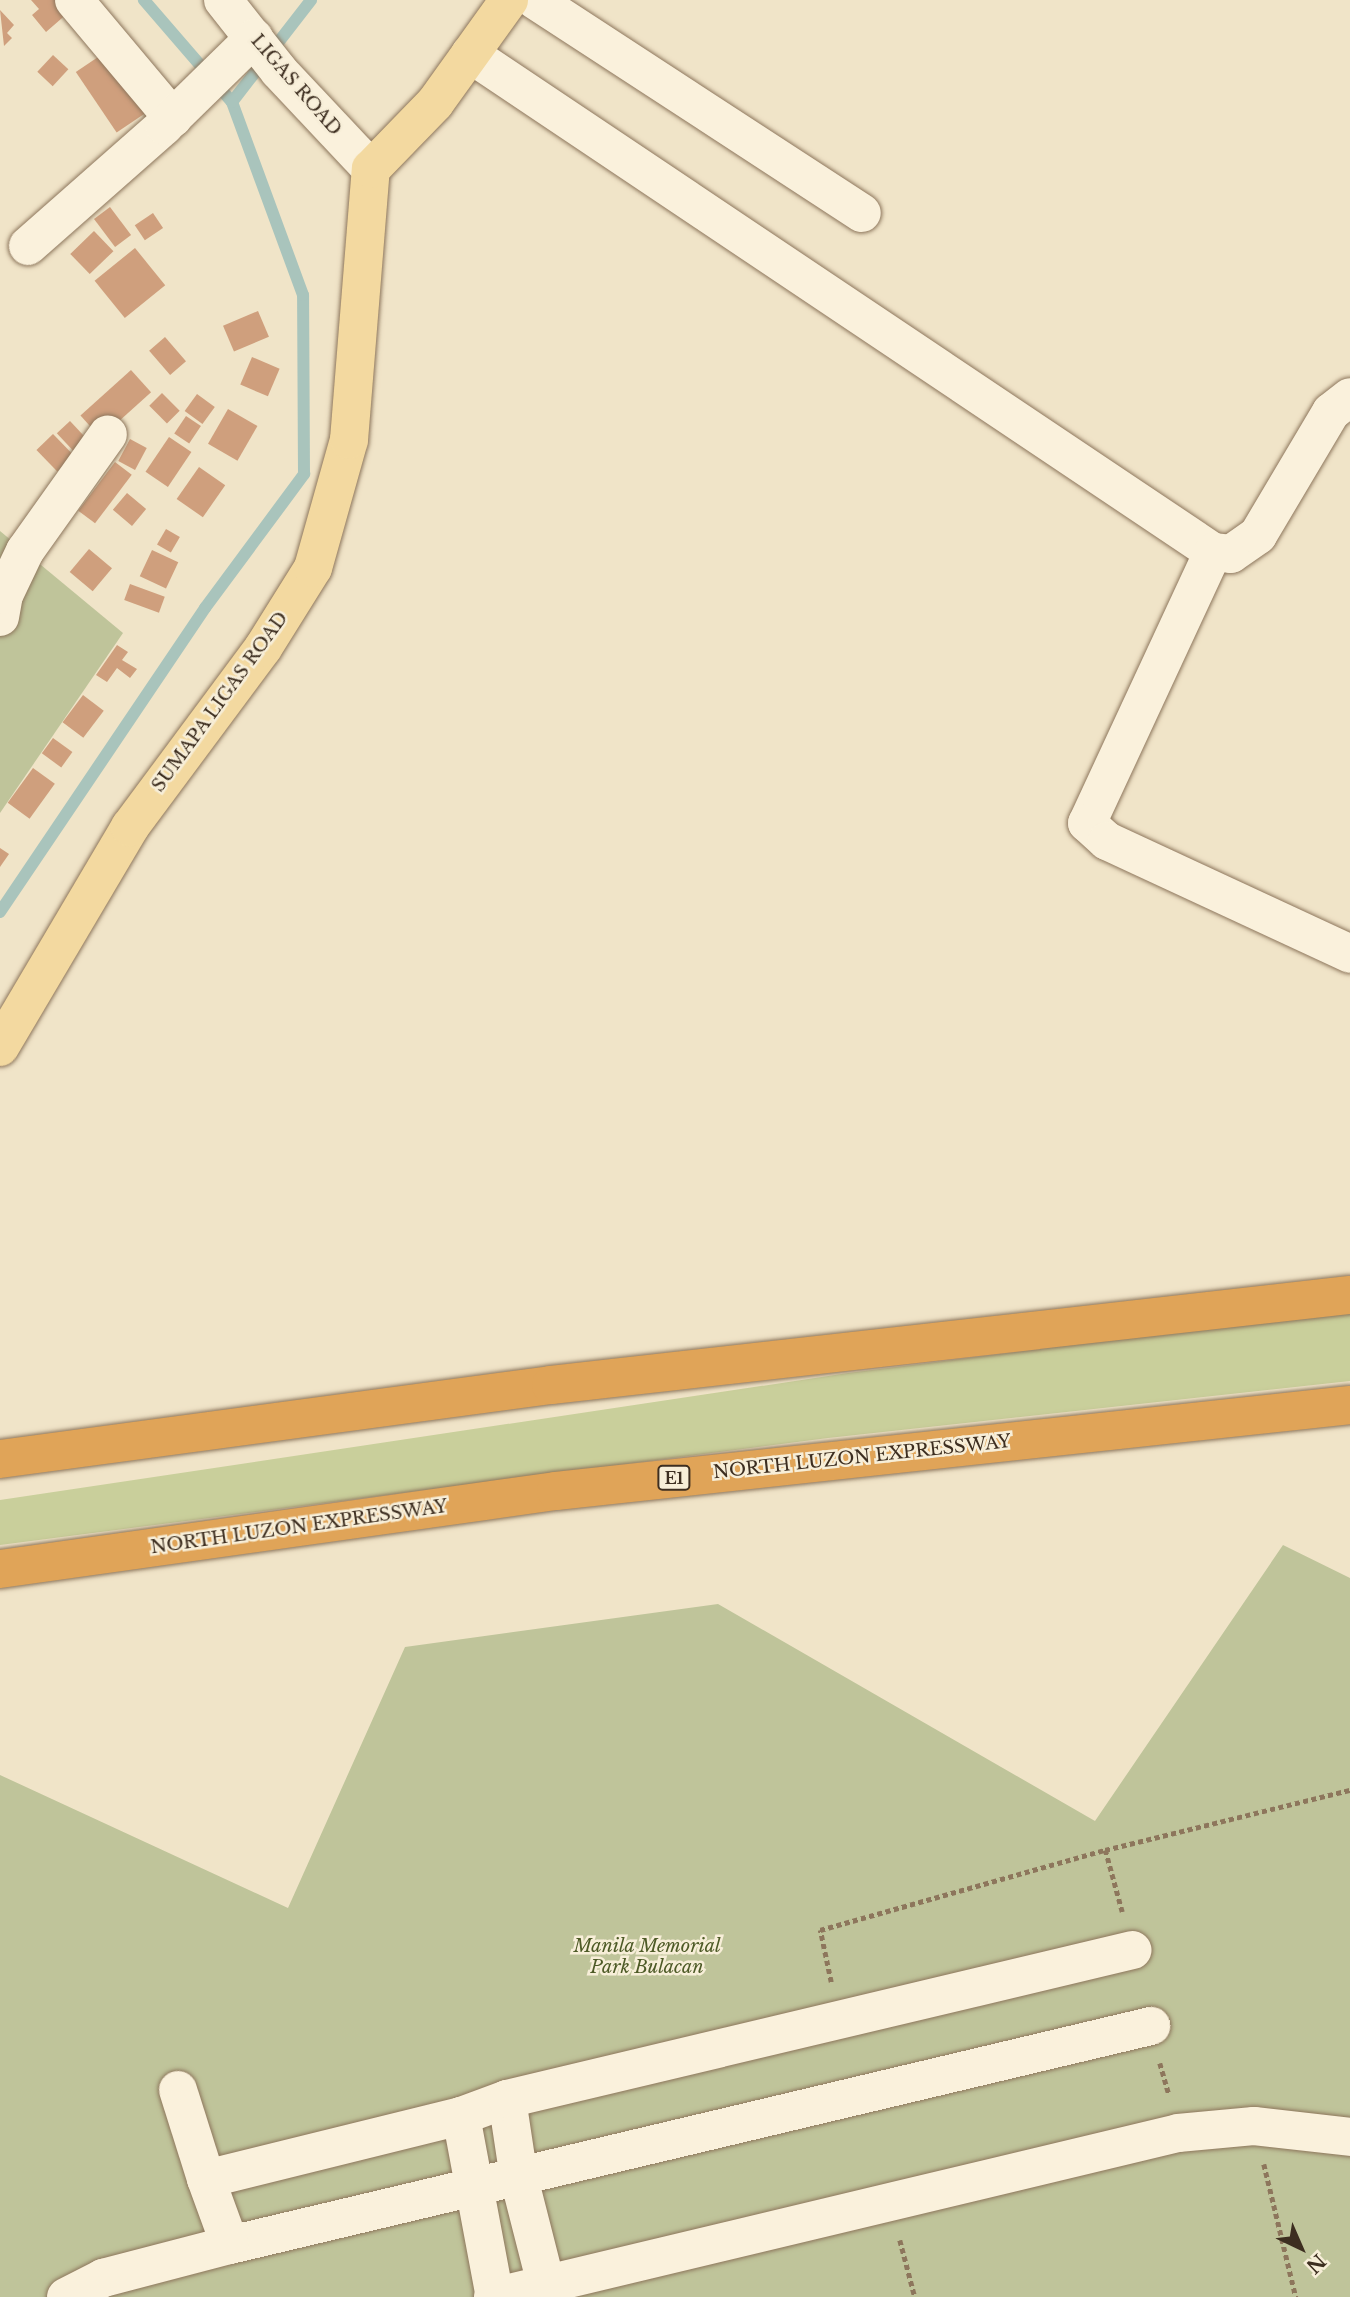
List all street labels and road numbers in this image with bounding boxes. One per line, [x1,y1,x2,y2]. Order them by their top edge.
street label: LIGAS ROAD [246,30,346,140]
street label: SUMAPA LIGAS ROAD [147,608,293,796]
street label: NORTH LUZON EXPRESSWAY [712,1431,1012,1483]
road number: E1 [656,1466,692,1490]
street label: NORTH LUZON EXPRESSWAY [149,1495,449,1559]

